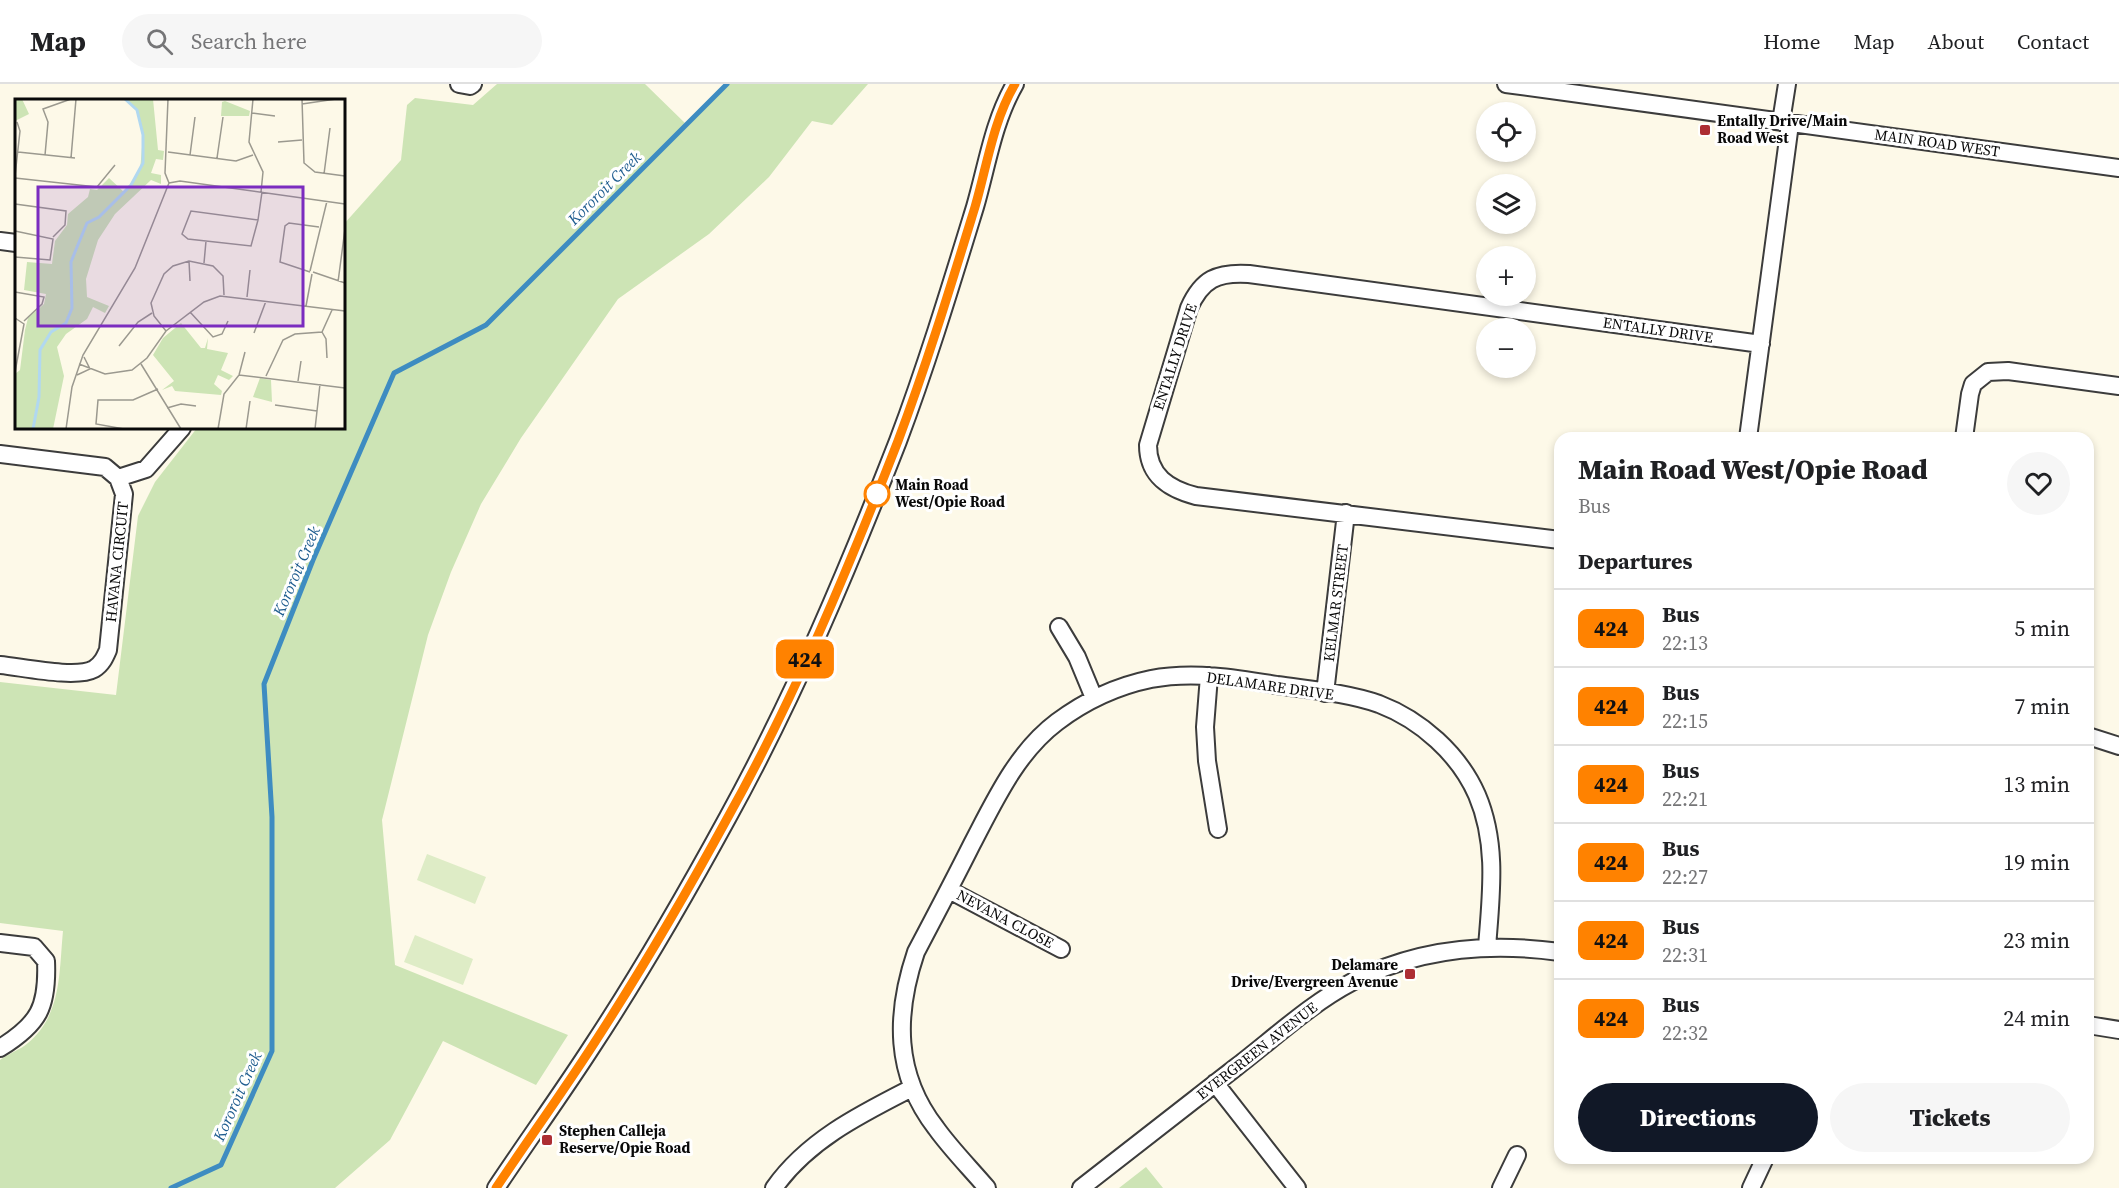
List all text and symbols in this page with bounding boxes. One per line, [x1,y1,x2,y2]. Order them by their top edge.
search box [122,14,542,68]
text: Map [30,22,86,60]
icon: search [143,25,176,58]
text: Search here [191,26,307,56]
text: Home [1763,27,1821,56]
text: Map [1854,27,1895,56]
text: About [1928,27,1984,56]
text: Contact [2017,27,2089,56]
inset map [15,99,345,429]
map controls [1476,102,1536,378]
button: locate [1476,102,1536,162]
place label: Entally Drive/Main Road West [1717,110,1847,148]
marker: Entally Drive/Main Road West [1698,123,1712,137]
street label: MAIN ROAD WEST [1873,123,2001,162]
water label: Kororoit Creek [562,146,646,230]
button: layers [1476,174,1536,234]
button: + [1476,246,1536,306]
street label: ENTALLY DRIVE [1147,301,1202,413]
street label: ENTALLY DRIVE [1602,311,1715,348]
button: − [1476,318,1536,378]
text: Main Road West/Opie Road [1578,450,1928,488]
button: heart [2007,452,2070,515]
place label: Main Road West/Opie Road [895,474,1005,512]
marker: Main Road West/Opie Road [864,481,890,507]
text: Bus [1578,492,1611,520]
street label: HAVANA CIRCUIT [100,501,133,623]
water label: Kororoit Creek [267,522,325,620]
street label: KELMAR STREET [1318,543,1353,663]
text: Departures [1578,546,1692,576]
text: Bus [1662,599,1699,629]
text: 5 min [2014,613,2070,643]
text: 424 [1594,614,1628,643]
text: 22:13 [1662,629,1708,657]
line badge: 424 [770,640,840,678]
text: 424 [788,645,822,674]
street label: DELAMARE DRIVE [1205,666,1335,705]
text: Bus [1662,677,1699,707]
text: 7 min [2014,691,2070,721]
text: 424 [1594,692,1628,721]
text: 22:15 [1662,707,1708,735]
text: Bus [1662,755,1699,785]
text: 13 min [2003,769,2070,799]
text: 424 [1594,770,1628,799]
text: 22:21 [1662,785,1708,813]
text: Bus [1662,833,1699,863]
text: 19 min [2003,847,2070,877]
text: 424 [1594,848,1628,877]
text: 22:27 [1662,863,1708,891]
street label: NEVANA CLOSE [953,884,1057,953]
text: Bus [1662,911,1699,941]
text: 23 min [2003,925,2070,955]
text: 424 [1594,926,1628,955]
text: 22:31 [1662,941,1708,969]
place label: Delamare Drive/Evergreen Avenue [1231,954,1398,992]
marker: Delamare Drive/Evergreen Avenue [1403,967,1417,981]
text: Bus [1662,989,1699,1019]
street label: EVERGREEN AVENUE [1192,997,1321,1104]
text: 24 min [2003,1003,2070,1033]
text: 424 [1594,1004,1628,1033]
text: 22:32 [1662,1019,1708,1047]
water label: Kororoit Creek [207,1047,267,1145]
button: Directions [1578,1083,1818,1152]
button: Tickets [1830,1083,2070,1152]
place label: Stephen Calleja Reserve/Opie Road [559,1120,690,1158]
marker: Stephen Calleja Reserve/Opie Road [540,1133,554,1147]

